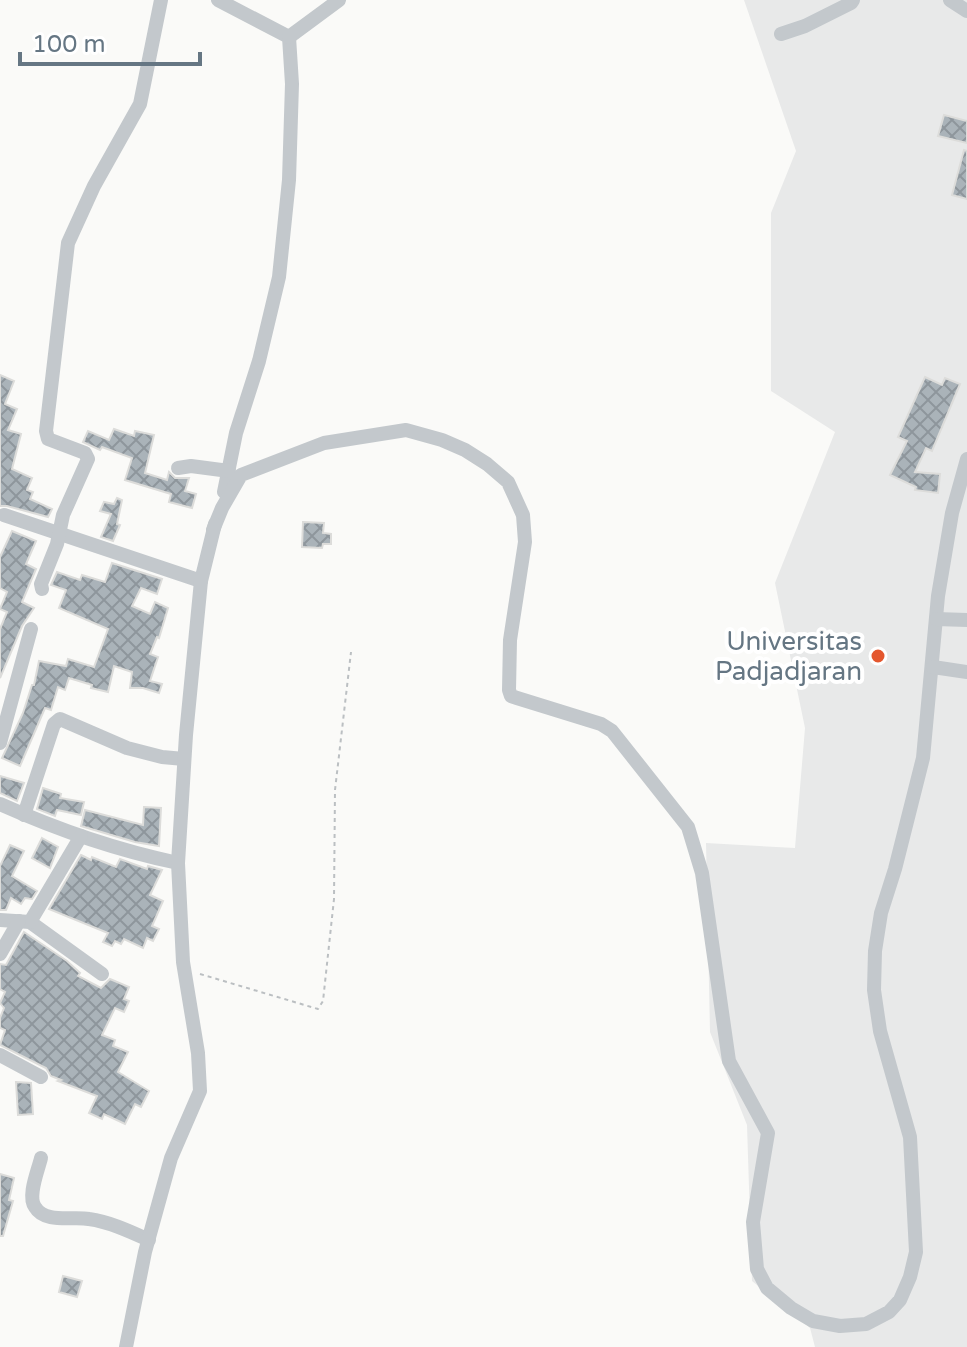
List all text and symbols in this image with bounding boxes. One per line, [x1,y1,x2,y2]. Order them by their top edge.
scale bar [20,16,200,66]
text: 100 m [32,30,106,59]
place label: Universitas Padjadjaran [715,626,862,687]
marker: Universitas Padjadjaran [869,647,887,665]

